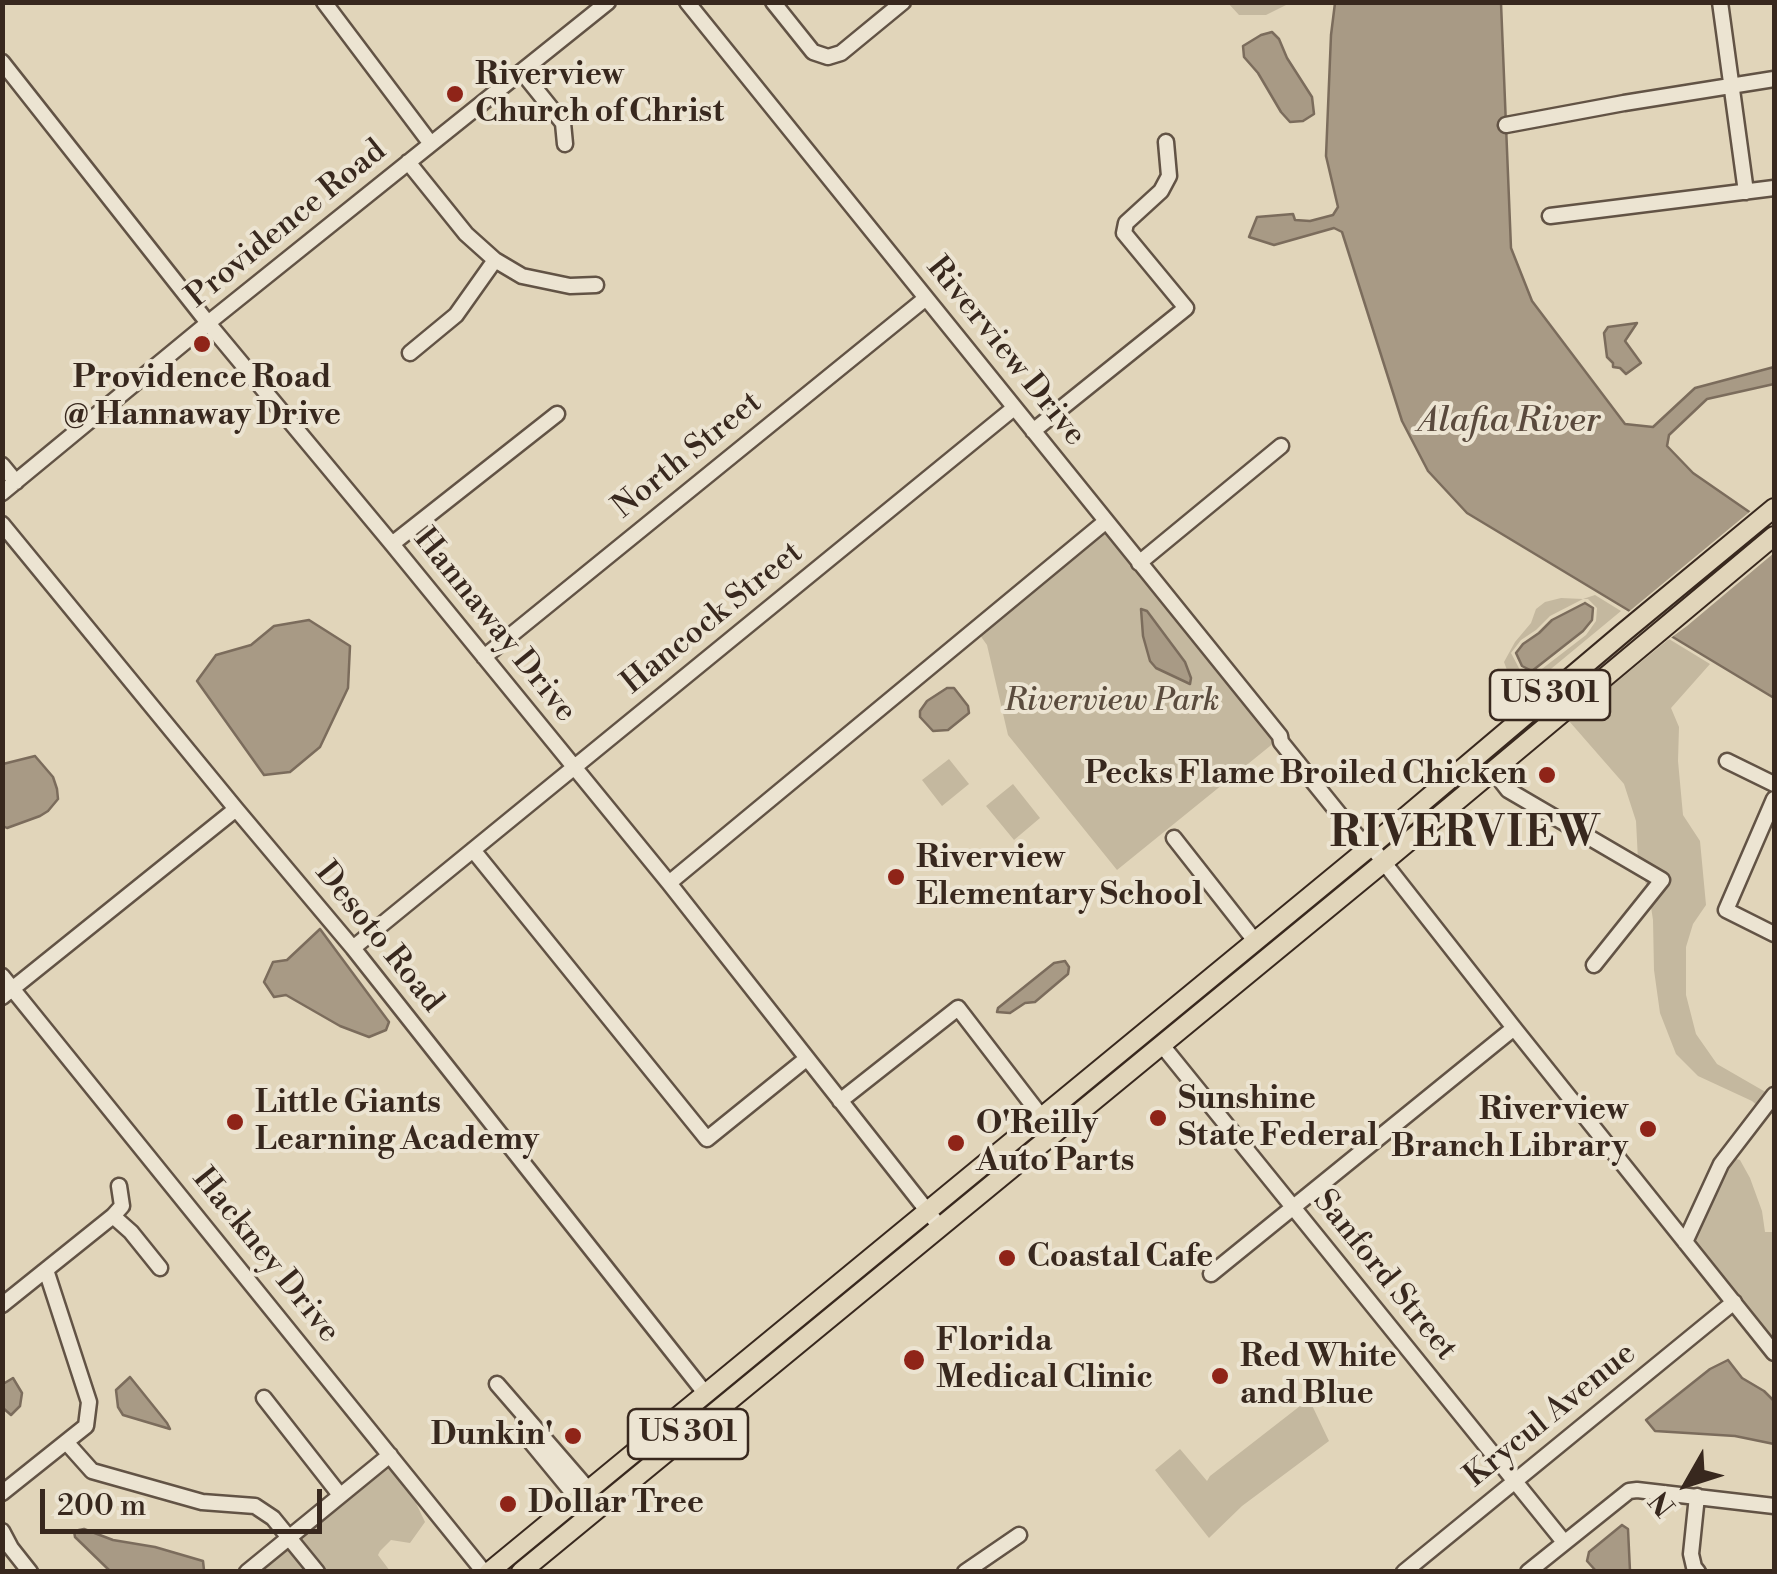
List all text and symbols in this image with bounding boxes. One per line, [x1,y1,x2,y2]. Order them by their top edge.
place label: Riverview Church of Christ [475,57,724,132]
marker: Riverview Church of Christ [444,83,466,105]
street label: Providence Road [179,133,395,317]
street label: Riverview Drive [917,250,1093,454]
marker: Providence Road @ Hannaway Drive [191,333,213,355]
place label: Providence Road @ Hannaway Drive [63,360,341,435]
street label: North Street [606,384,770,528]
water label: Alafia River [1418,402,1600,444]
street label: Hannaway Drive [404,522,584,730]
street label: Hancock Street [615,534,811,704]
road number: US 301 [1490,670,1610,720]
park label: Riverview Park [1005,683,1219,721]
place label: Pecks Flame Broiled Chicken [1085,756,1527,794]
marker: Pecks Flame Broiled Chicken [1536,764,1558,786]
district label: RIVERVIEW [1330,811,1602,861]
place label: Riverview Elementary School [916,840,1202,915]
street label: Desoto Road [306,855,450,1021]
marker: Riverview Elementary School [885,866,907,888]
place label: Sunshine State Federal [1178,1081,1378,1156]
place label: Little Giants Learning Academy [255,1085,539,1160]
place label: Riverview Branch Library [1391,1092,1628,1167]
place label: O'Reilly Auto Parts [976,1106,1134,1181]
marker: Sunshine State Federal [1147,1107,1169,1129]
marker: Little Giants Learning Academy [224,1111,246,1133]
marker: Riverview Branch Library [1637,1118,1659,1140]
marker: O'Reilly Auto Parts [945,1132,967,1154]
street label: Hackney Drive [183,1161,347,1351]
street label: Sanford Street [1304,1183,1464,1369]
place label: Coastal Cafe [1027,1239,1213,1277]
marker: Coastal Cafe [996,1247,1018,1269]
place label: Florida Medical Clinic [936,1323,1153,1398]
street label: Krycul Avenue [1458,1335,1644,1497]
place label: Red White and Blue [1240,1339,1397,1414]
marker: Florida Medical Clinic [901,1347,927,1373]
marker: Red White and Blue [1209,1365,1231,1387]
road number: US 301 [628,1409,748,1459]
place label: Dunkin' [431,1417,553,1455]
marker: Dunkin' [562,1425,584,1447]
north arrow [1637,1434,1737,1534]
scale bar [45,1469,328,1531]
text: N [1643,1484,1684,1523]
place label: Dollar Tree [528,1485,704,1523]
text: 200 m [57,1487,146,1525]
marker: Dollar Tree [497,1493,519,1515]

